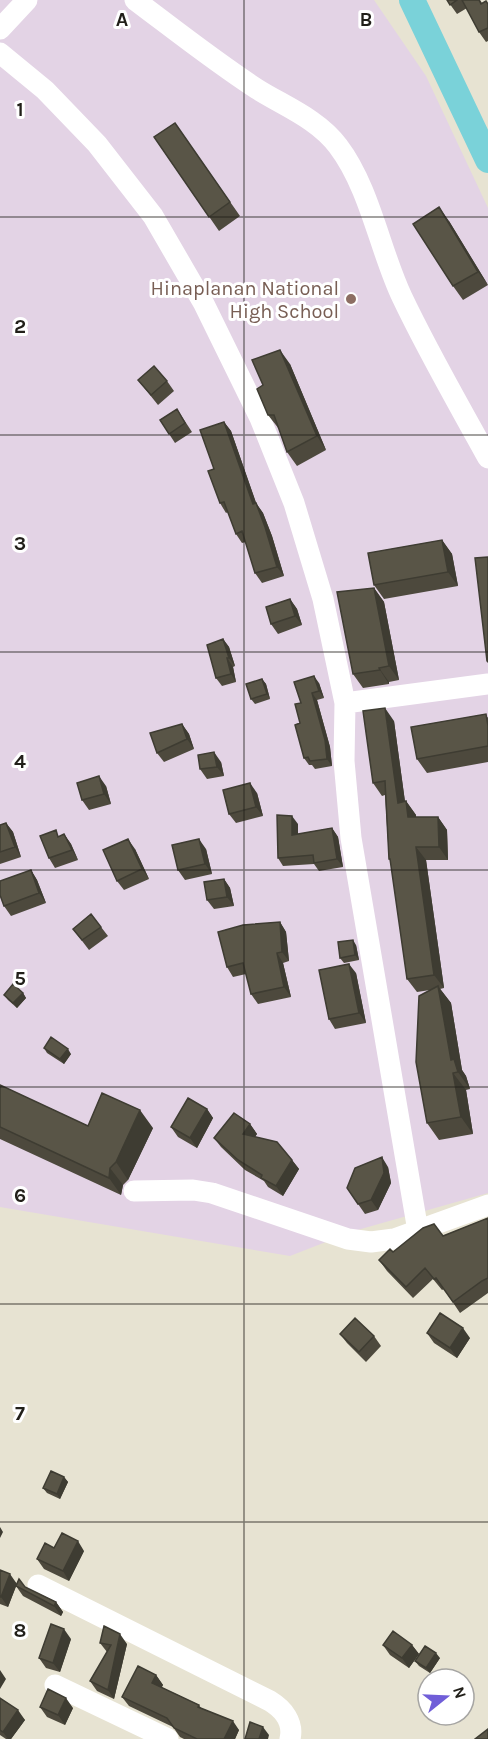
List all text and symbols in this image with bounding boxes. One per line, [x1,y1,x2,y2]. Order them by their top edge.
text: A [116,8,129,31]
text: B [360,8,372,31]
text: 1 [16,98,24,121]
place label: Hinaplanan National High School [151,277,339,323]
marker: Hinaplanan National High School [344,292,358,306]
text: 2 [14,315,26,338]
text: 3 [14,532,26,555]
text: 4 [14,750,26,773]
text: 5 [14,967,26,990]
text: 6 [14,1184,26,1207]
text: 7 [15,1402,25,1425]
text: 8 [14,1619,26,1642]
north arrow [416,1667,476,1727]
text: N [449,1684,471,1701]

